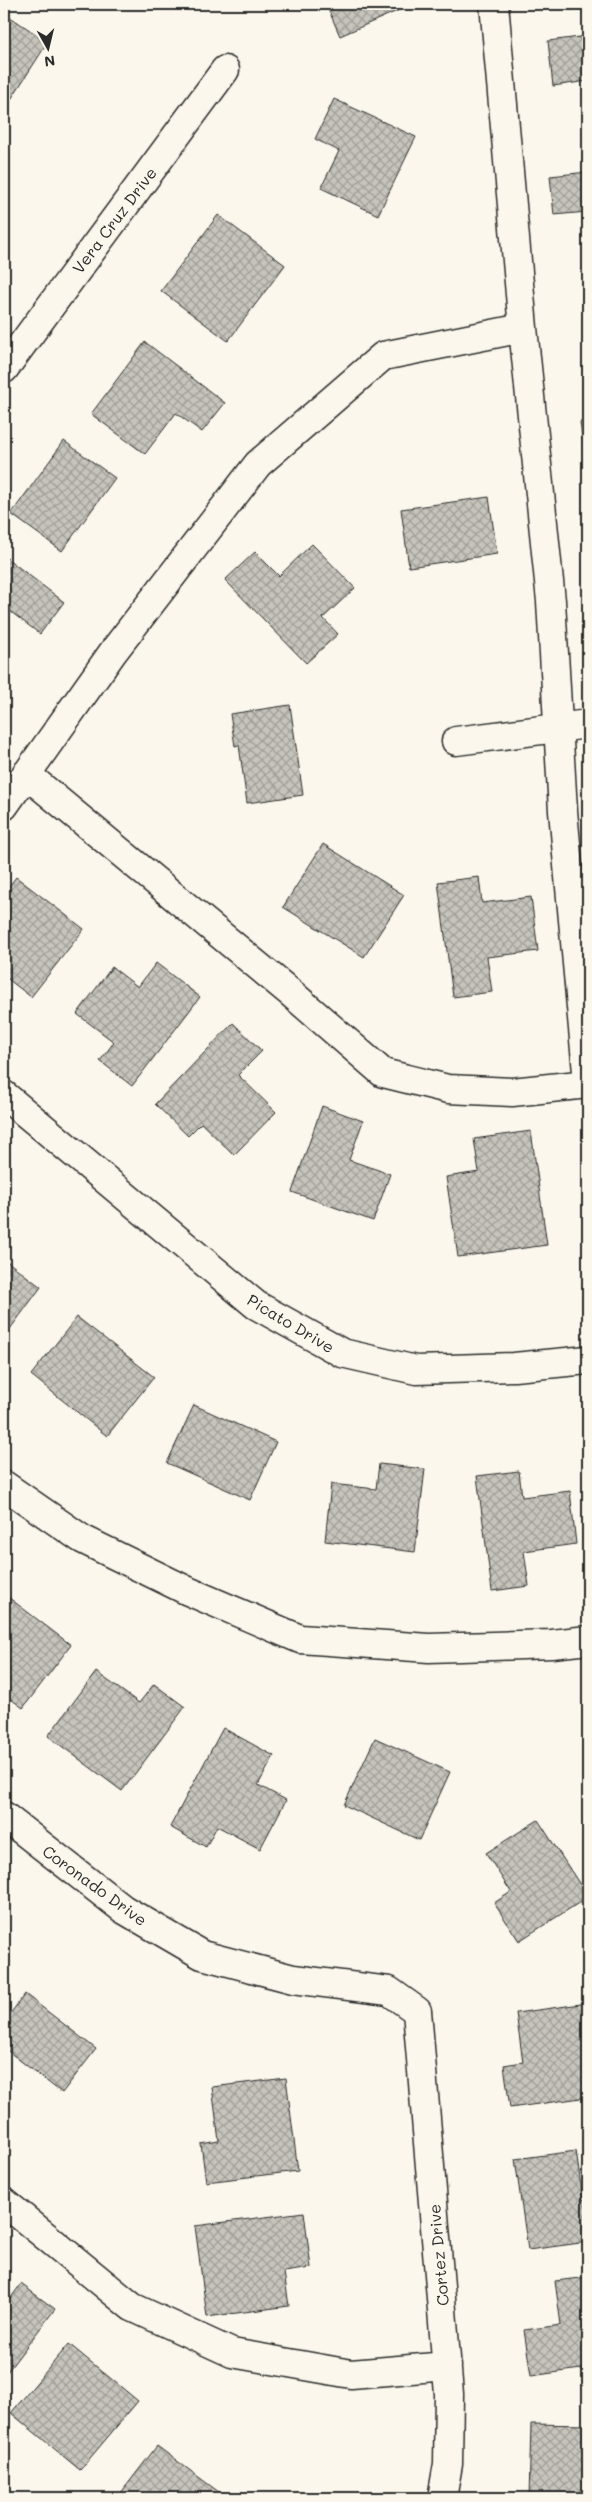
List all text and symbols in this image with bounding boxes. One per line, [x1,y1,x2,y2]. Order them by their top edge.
north arrow [22,22,72,72]
text: N [43,51,56,72]
street label: Vera Cruz Drive [67,163,161,277]
street label: Picato Drive [244,1289,338,1357]
street label: Coronado Drive [39,1840,151,1930]
street label: Cortez Drive [423,2203,453,2307]

